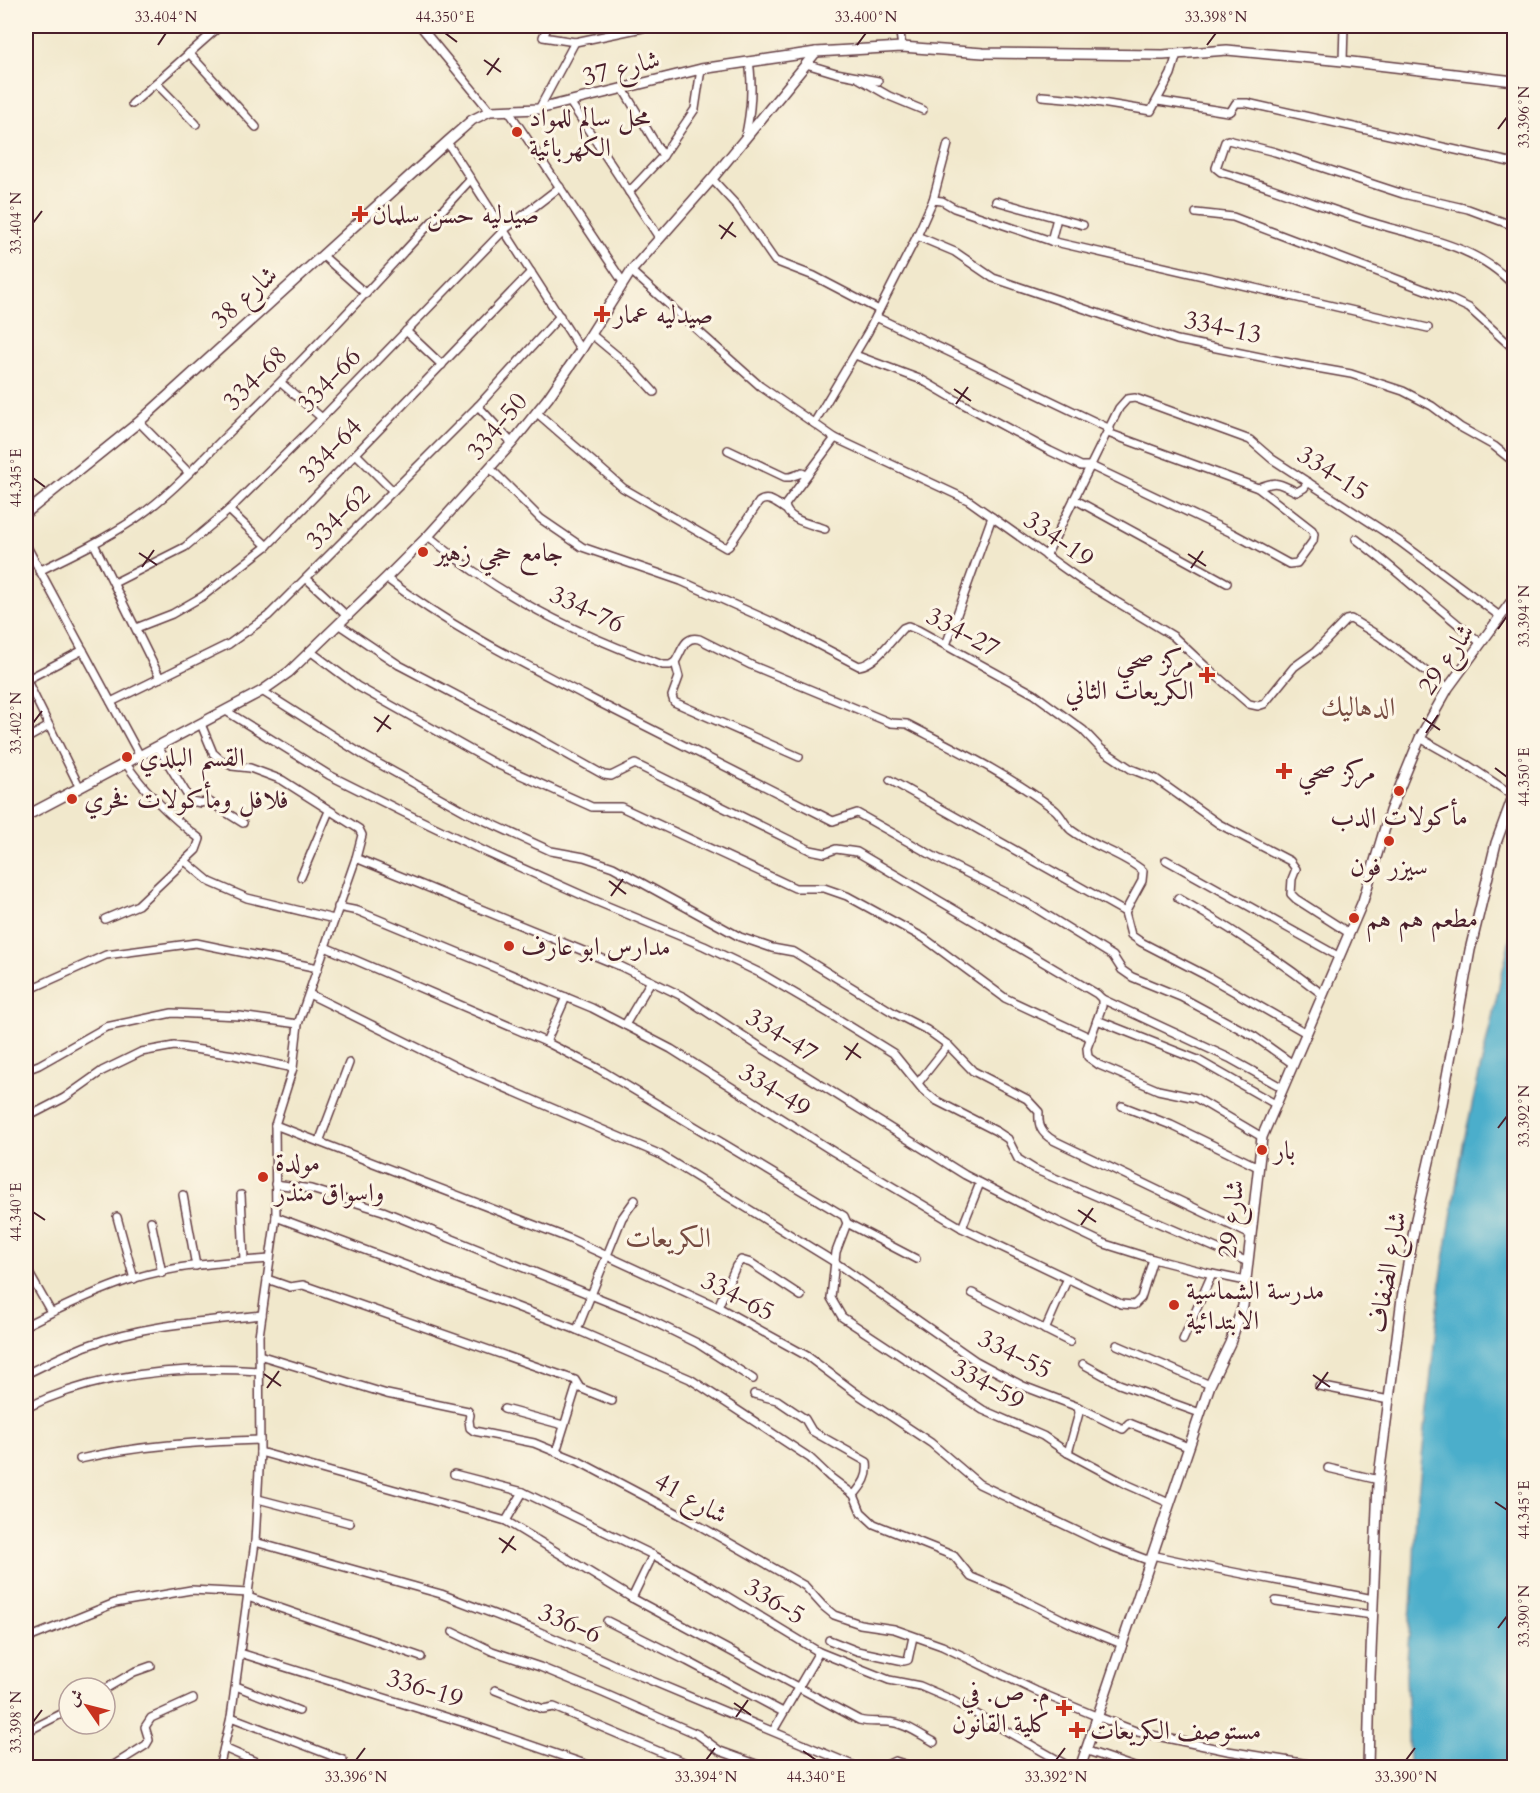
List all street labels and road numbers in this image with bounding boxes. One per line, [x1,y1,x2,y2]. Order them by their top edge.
street label: شارع 37 [579,41,664,98]
street label: شارع 38 [203,258,288,339]
street label: 334-13 [1181,302,1265,352]
street label: 334-68 [215,338,295,418]
street label: 334-66 [289,340,369,420]
street label: 334-50 [458,385,536,467]
street label: 334-64 [290,410,370,490]
street label: 334-15 [1291,437,1375,509]
street label: 334-62 [298,477,378,557]
street label: 334-19 [1017,502,1101,576]
street label: 334-76 [544,577,630,641]
street label: 334-27 [920,598,1006,666]
street label: شارع 29 [1409,617,1486,704]
street label: 334-47 [740,999,824,1071]
street label: 334-49 [733,1054,817,1126]
street label: شارع 29 [1209,1178,1256,1260]
street label: شارع الضفاف [1359,1209,1419,1336]
street label: 334-65 [695,1263,781,1329]
street label: 334-55 [972,1321,1058,1387]
street label: 334-59 [945,1350,1031,1418]
street label: شارع 41 [646,1464,734,1536]
street label: 336-5 [738,1569,812,1633]
street label: 336-6 [533,1594,607,1652]
street label: 336-19 [382,1660,468,1716]

